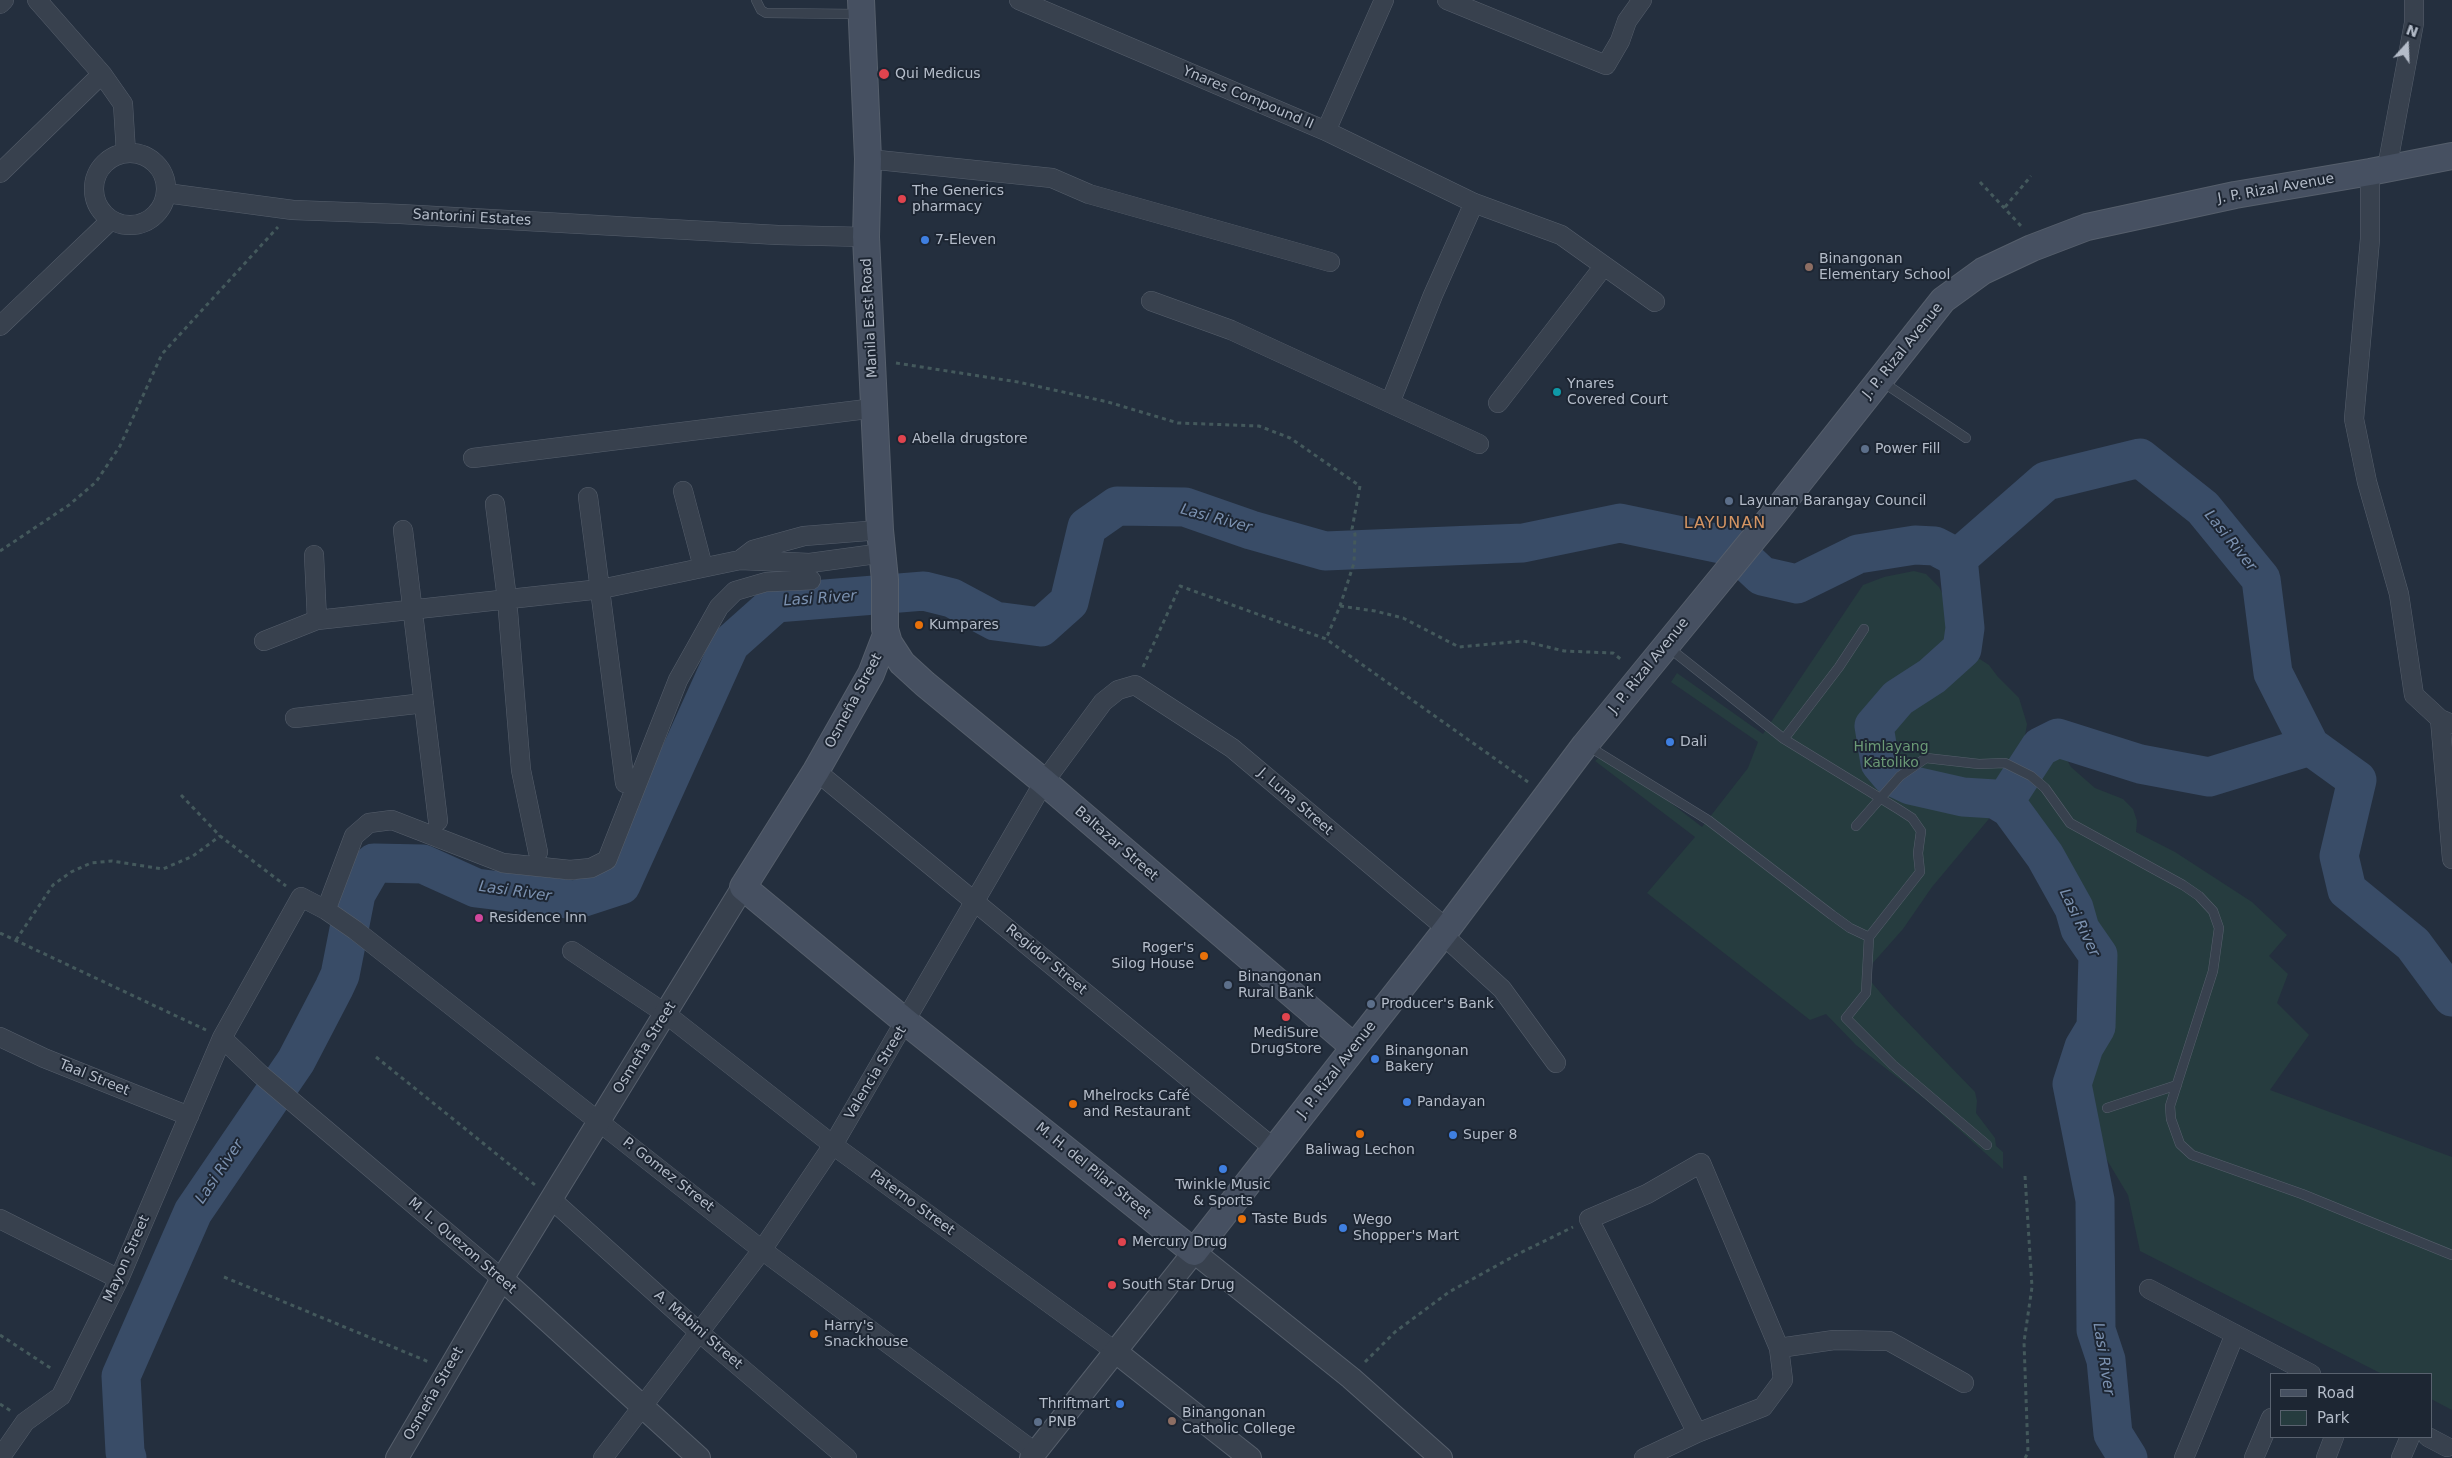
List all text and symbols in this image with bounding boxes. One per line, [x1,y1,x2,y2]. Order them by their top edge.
north arrow [2382,20,2432,70]
text: N [2404,21,2420,40]
street label: Ynares Compound II [1180,63,1316,133]
place label: Qui Medicus [895,66,981,82]
marker: Qui Medicus [877,67,891,81]
street label: J. P. Rizal Avenue [2216,170,2336,208]
place label: The Generics pharmacy [912,183,1004,216]
marker: The Generics pharmacy [896,193,908,205]
street label: Santorini Estates [412,207,532,229]
place label: 7-Eleven [935,232,996,248]
marker: 7-Eleven [919,234,931,246]
place label: Binangonan Elementary School [1819,251,1951,284]
street label: Manila East Road [858,258,882,378]
marker: Binangonan Elementary School [1803,261,1815,273]
street label: J. P. Rizal Avenue [1859,300,1947,402]
place label: Ynares Covered Court [1567,376,1668,408]
marker: Ynares Covered Court [1551,386,1563,398]
place label: Abella drugstore [912,431,1028,447]
marker: Abella drugstore [896,433,908,445]
place label: Power Fill [1875,441,1940,457]
marker: Power Fill [1859,443,1871,455]
place label: Layunan Barangay Council [1739,493,1926,509]
marker: Layunan Barangay Council [1723,495,1735,507]
water label: Lasi River [1178,501,1254,537]
water label: Lasi River [2200,507,2260,575]
district label: LAYUNAN [1683,514,1767,534]
water label: Lasi River [783,587,857,611]
street label: J. P. Rizal Avenue [1605,615,1693,717]
place label: Kumpares [929,617,999,633]
marker: Kumpares [913,619,925,631]
street label: Osmeña Street [822,651,886,751]
place label: Dali [1680,734,1707,750]
marker: Dali [1664,736,1676,748]
park label: Himlayang Katoliko [1853,739,1929,772]
street label: J. Luna Street [1254,765,1336,839]
street label: Baltazar Street [1071,803,1161,885]
water label: Lasi River [478,878,552,906]
water label: Lasi River [2055,886,2103,960]
place label: Residence Inn [489,910,587,926]
marker: Residence Inn [473,912,485,924]
street label: Regidor Street [1002,921,1090,999]
place label: Roger's Silog House [1112,940,1194,972]
marker: Roger's Silog House [1198,950,1210,962]
place label: Binangonan Rural Bank [1238,969,1322,1002]
marker: Binangonan Rural Bank [1222,979,1234,991]
place label: Producer's Bank [1381,996,1494,1012]
marker: Producer's Bank [1365,998,1377,1010]
street label: Osmeña Street [610,999,680,1097]
marker: MediSure DrugStore [1280,1011,1292,1023]
street label: J. P. Rizal Avenue [1294,1018,1380,1122]
street label: Valencia Street [842,1023,910,1123]
place label: MediSure DrugStore [1250,1025,1322,1058]
place label: Binangonan Bakery [1385,1043,1469,1076]
marker: Binangonan Bakery [1369,1053,1381,1065]
street label: Taal Street [56,1056,132,1100]
place label: Mhelrocks Café and Restaurant [1083,1088,1190,1120]
place label: Pandayan [1417,1094,1485,1110]
marker: Pandayan [1401,1096,1413,1108]
marker: Mhelrocks Café and Restaurant [1067,1098,1079,1110]
street label: M. H. del Pilar Street [1032,1119,1154,1223]
place label: Super 8 [1463,1127,1517,1143]
marker: Baliwag Lechon [1354,1128,1366,1140]
marker: Super 8 [1447,1129,1459,1141]
street label: P. Gomez Street [619,1134,717,1216]
water label: Lasi River [192,1137,248,1207]
place label: Baliwag Lechon [1305,1142,1415,1158]
marker: Twinkle Music & Sports [1217,1163,1229,1175]
street label: Paterno Street [866,1167,958,1239]
place label: Twinkle Music & Sports [1175,1177,1271,1210]
street label: M. L. Quezon Street [404,1194,520,1298]
place label: Taste Buds [1252,1211,1327,1227]
place label: Wego Shopper's Mart [1353,1212,1459,1244]
street label: Mayon Street [100,1213,154,1305]
marker: Taste Buds [1236,1213,1248,1225]
marker: Wego Shopper's Mart [1337,1222,1349,1234]
place label: Mercury Drug [1132,1234,1227,1250]
marker: Mercury Drug [1116,1236,1128,1248]
place label: South Star Drug [1122,1277,1235,1293]
marker: South Star Drug [1106,1279,1118,1291]
street label: A. Mabini Street [650,1287,746,1373]
place label: Harry's Snackhouse [824,1318,908,1350]
water label: Lasi River [2088,1321,2118,1397]
marker: Harry's Snackhouse [808,1328,820,1340]
street label: Osmeña Street [400,1344,468,1444]
legend [2270,1373,2432,1438]
text: Road [2317,1384,2355,1402]
place label: Thriftmart [1039,1396,1110,1412]
marker: Thriftmart [1114,1398,1126,1410]
place label: Binangonan Catholic College [1182,1405,1295,1438]
text: Park [2317,1409,2349,1427]
place label: PNB [1048,1414,1077,1430]
marker: Binangonan Catholic College [1166,1415,1178,1427]
marker: PNB [1032,1416,1044,1428]

